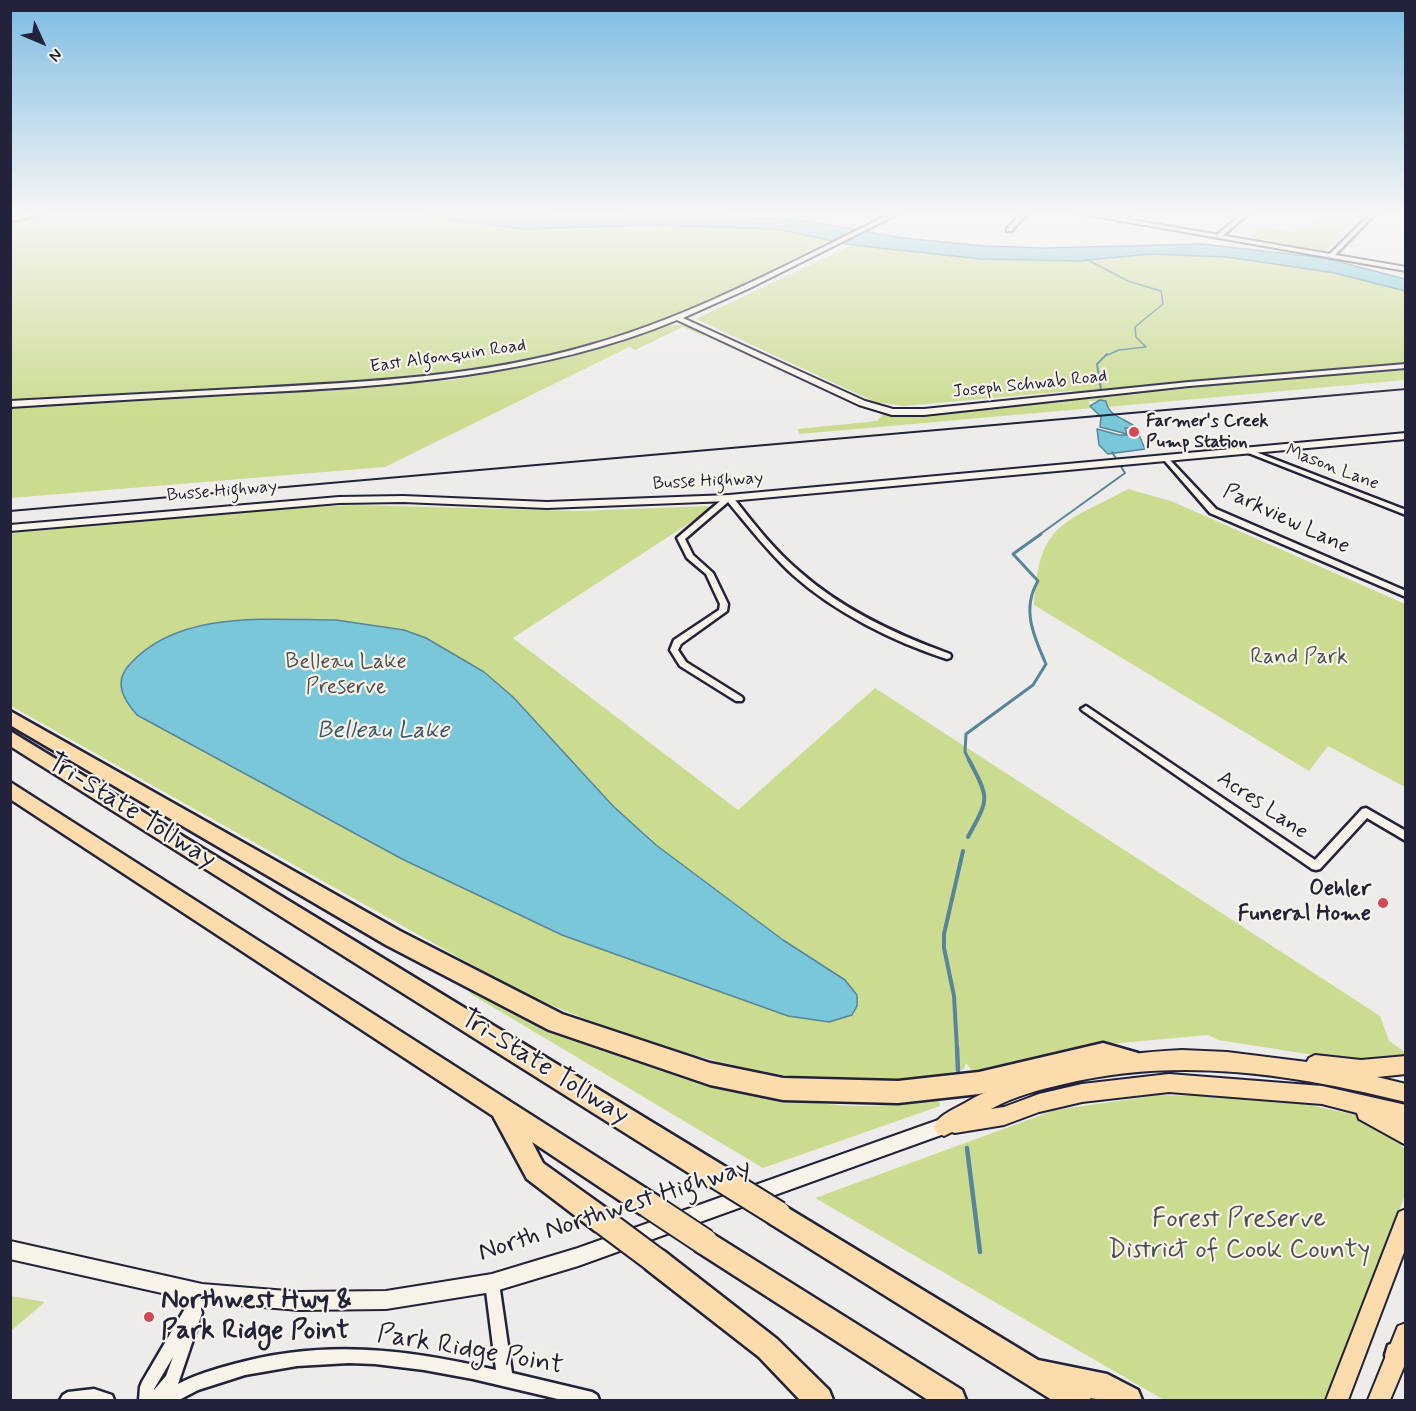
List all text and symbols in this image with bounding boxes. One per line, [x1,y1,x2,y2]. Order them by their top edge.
north arrow [12,12,72,72]
text: N [44,44,67,66]
street label: East Algonquin Road [369,335,527,379]
street label: Joseph Schwab Road [952,366,1108,404]
place label: Farmer's Creek Pump Station [1146,411,1268,454]
marker: Farmer's Creek Pump Station [1127,425,1141,439]
street label: Mason Lane [1282,440,1382,496]
street label: Busse Highway [652,468,764,496]
street label: Busse Highway [166,476,278,508]
street label: Parkview Lane [1218,479,1354,561]
park label: Rand Park [1250,645,1348,671]
park label: Belleau Lake Preserve [285,650,407,702]
water label: Belleau Lake [317,718,449,746]
street label: Tri-State Tollway [41,747,221,877]
street label: Acres Lane [1211,766,1313,846]
place label: Oehler Funeral Home [1238,877,1371,928]
marker: Oehler Funeral Home [1376,896,1390,910]
street label: Tri-State Tollway [454,1003,634,1133]
street label: North Northwest Highway [475,1152,755,1270]
park label: Forest Preserve District of Cook County [1108,1204,1370,1267]
place label: Northwest Hwy & Park Ridge Point [161,1285,352,1348]
marker: Northwest Hwy & Park Ridge Point [142,1310,156,1324]
street label: Park Ridge Point [375,1319,565,1383]

